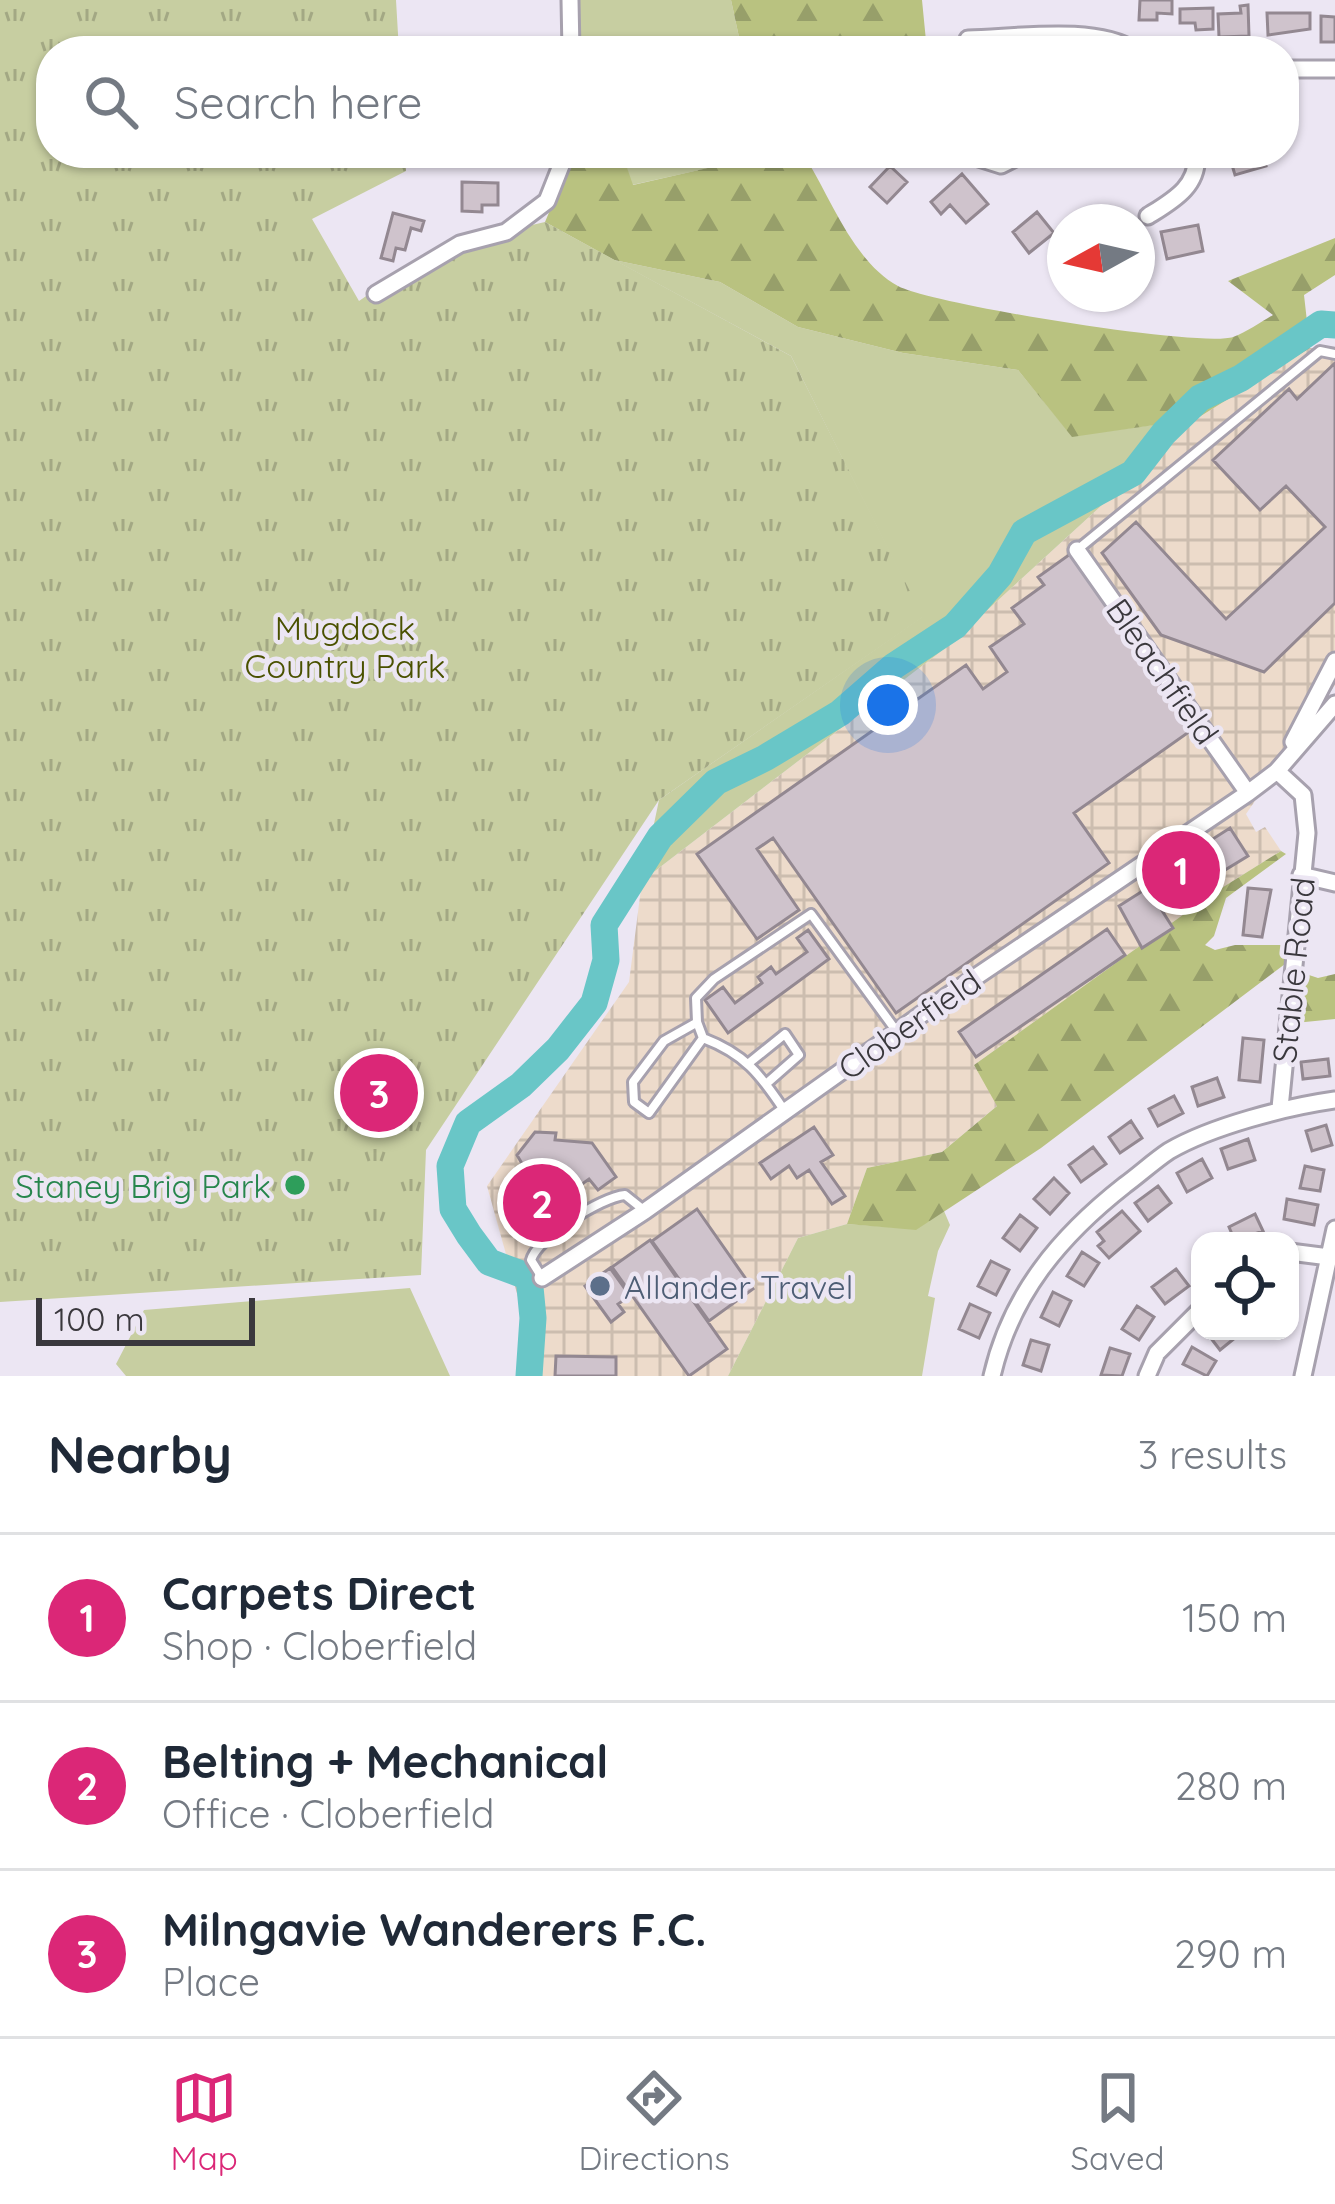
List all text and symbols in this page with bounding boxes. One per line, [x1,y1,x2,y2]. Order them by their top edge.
search box [36,36,1299,168]
icon: search [78,69,144,135]
text: Search here [174,74,422,130]
north arrow [1047,204,1155,312]
street label: Bleachfield [1098,590,1228,752]
park label: Mugdock Country Park [245,607,445,686]
your location [858,675,918,735]
pin: 1 [1142,825,1220,915]
street label: Stable Road [1263,875,1323,1065]
street label: Cloberfield [830,960,988,1088]
pin: 3 [340,1048,418,1138]
pin: 2 [503,1158,581,1248]
place label: Staney Brig Park [15,1165,271,1206]
marker: Staney Brig Park [282,1172,308,1198]
map controls [1191,1232,1299,1340]
button: locate [1191,1232,1299,1340]
place label: Allander Travel [624,1266,853,1307]
marker: Allander Travel [587,1273,613,1299]
scale bar [36,1292,255,1345]
text: 100 m [54,1298,145,1339]
text: Nearby [48,1422,232,1486]
text: 3 results [1138,1430,1287,1479]
text: Carpets Direct [162,1565,476,1621]
text: 1 [79,1593,95,1642]
text: 150 m [1182,1593,1287,1642]
text: Shop · Cloberfield [162,1621,477,1670]
text: Belting + Mechanical [162,1733,608,1789]
text: 2 [76,1761,98,1810]
text: 280 m [1175,1761,1287,1810]
text: Office · Cloberfield [162,1789,494,1838]
text: Milngavie Wanderers F.C. [162,1901,706,1957]
text: 3 [77,1929,97,1978]
text: 290 m [1174,1929,1287,1978]
text: Place [162,1957,260,2006]
tab: Map [170,2065,238,2178]
tab: Directions [578,2065,730,2178]
tab: Saved [1071,2065,1165,2178]

